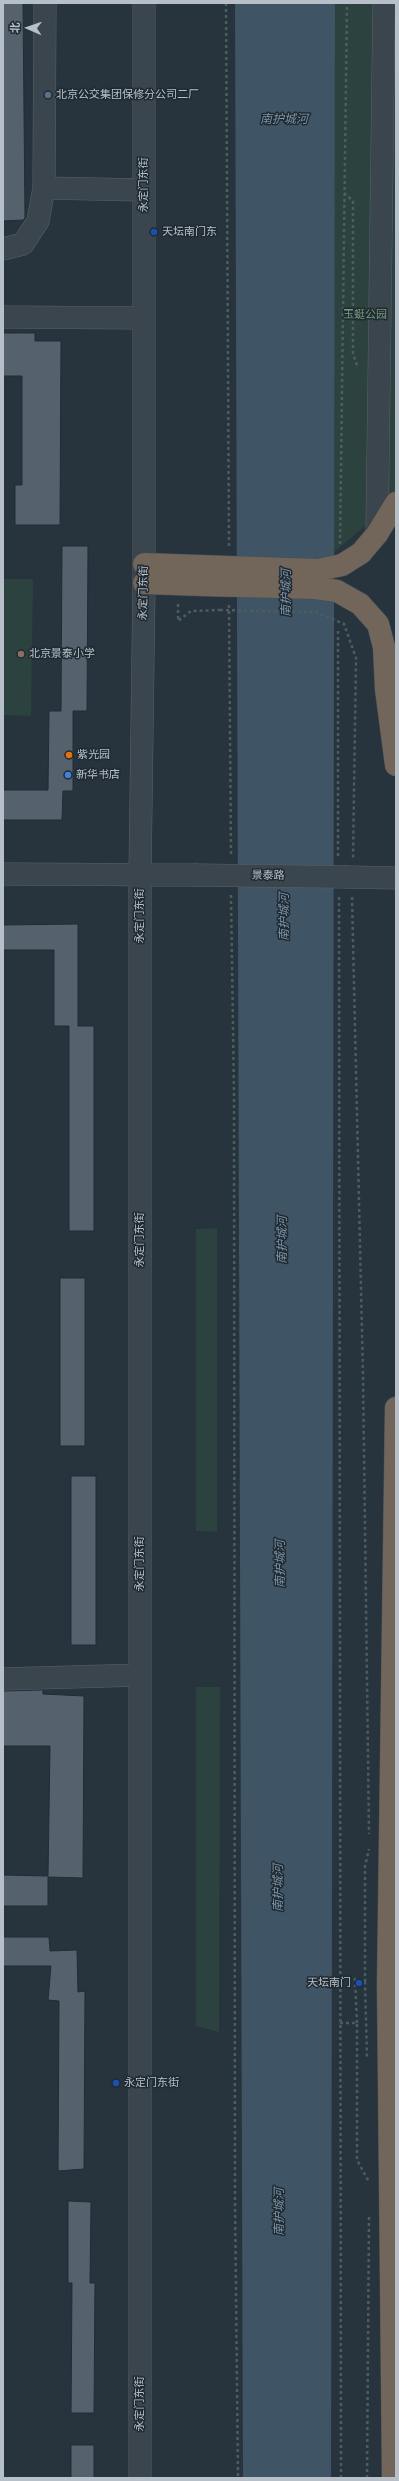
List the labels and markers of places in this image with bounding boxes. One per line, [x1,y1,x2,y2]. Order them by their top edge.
place label: 北京公交集团保修分公司二厂 [56,88,199,102]
marker: 北京公交集团保修分公司二厂 [43,90,53,100]
place label: 天坛南门东 [162,225,217,239]
marker: 天坛南门东 [149,227,159,237]
place label: 北京景泰小学 [29,647,95,661]
marker: 北京景泰小学 [16,649,26,659]
place label: 紫光园 [77,748,110,762]
marker: 紫光园 [64,750,74,760]
place label: 新华书店 [76,768,120,782]
marker: 新华书店 [63,770,73,780]
place label: 天坛南门 [307,1976,351,1990]
marker: 天坛南门 [354,1978,364,1988]
place label: 永定门东街 [124,2076,179,2090]
marker: 永定门东街 [111,2078,121,2088]

